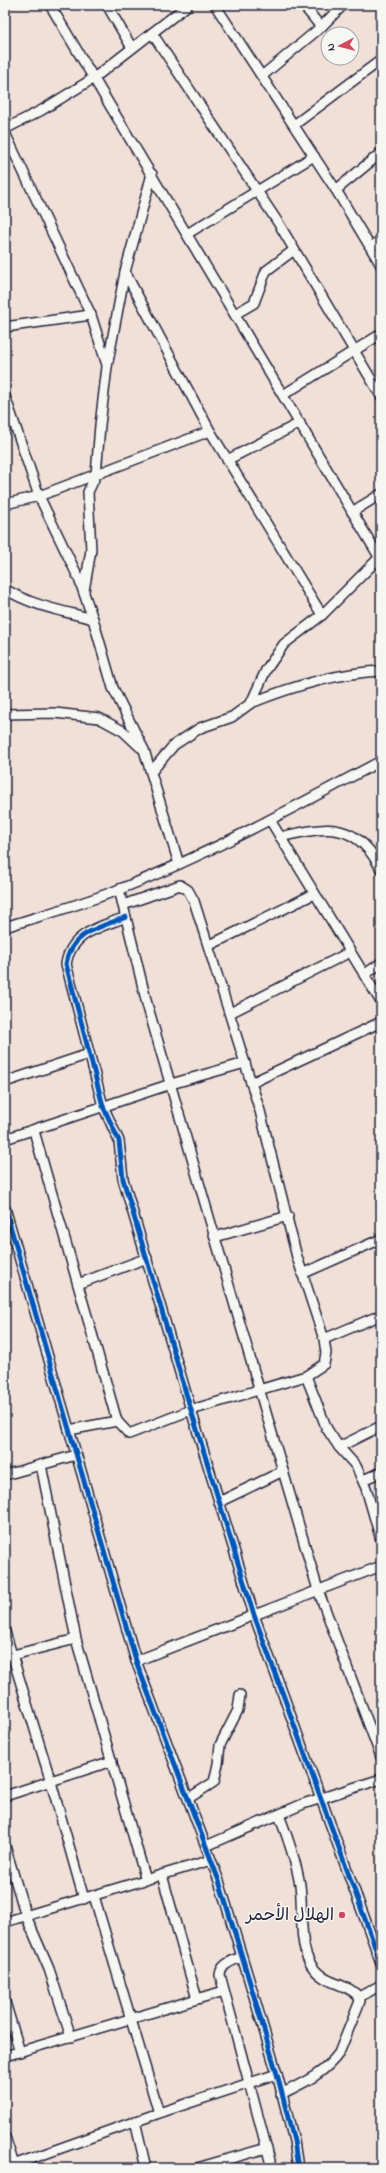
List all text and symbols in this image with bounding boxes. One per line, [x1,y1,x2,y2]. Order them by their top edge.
north arrow [320,26,360,66]
text: N [323,42,339,52]
place label: الهلال الأحمر [244,1903,334,1928]
marker: الهلال الأحمر [337,1910,347,1920]

